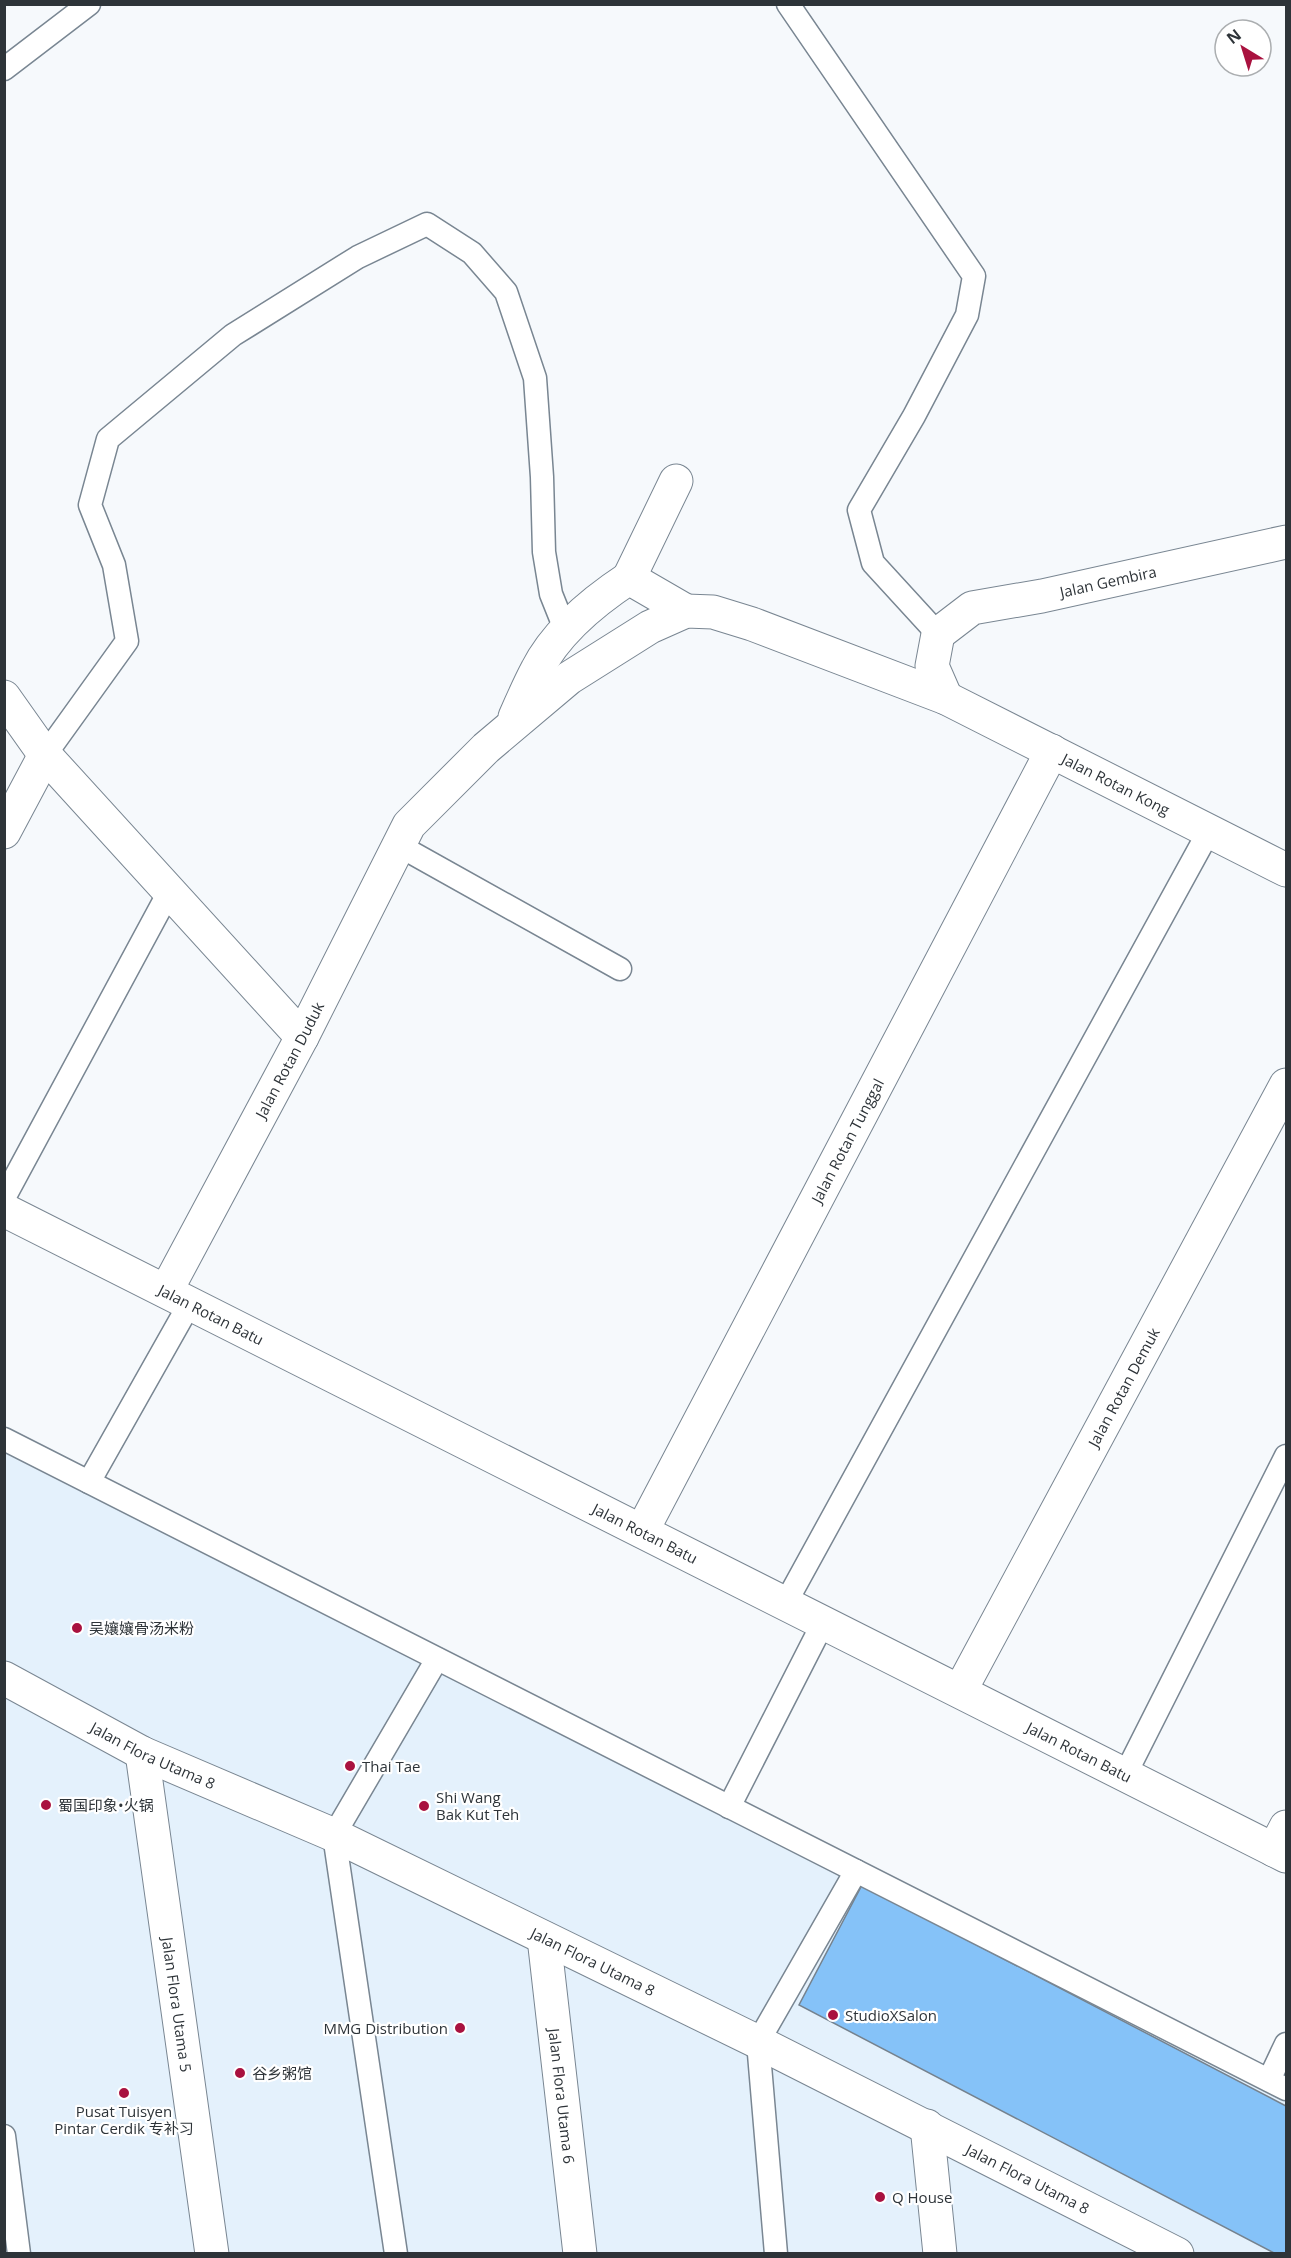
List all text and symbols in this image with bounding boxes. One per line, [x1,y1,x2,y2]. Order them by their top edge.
north arrow [1213,18,1273,78]
text: N [1222,24,1246,49]
street label: Jalan Gembira [1056,561,1158,602]
street label: Jalan Rotan Kong [1057,747,1173,820]
street label: Jalan Rotan Duduk [249,998,328,1123]
street label: Jalan Rotan Tunggal [805,1075,888,1208]
street label: Jalan Rotan Batu [153,1279,267,1349]
street label: Jalan Rotan Demuk [1082,1324,1164,1452]
street label: Jalan Rotan Batu [587,1497,701,1568]
place label: 吴孃孃骨汤米粉 [89,1618,194,1638]
marker: 吴孃孃骨汤米粉 [70,1621,84,1635]
street label: Jalan Flora Utama 8 [85,1716,218,1793]
street label: Jalan Rotan Batu [1021,1716,1135,1787]
place label: Thai Tae [362,1756,421,1776]
marker: Thai Tae [343,1759,357,1773]
place label: Shi Wang Bak Kut Teh [436,1787,519,1824]
place label: 蜀国印象•火锅 [58,1795,154,1815]
marker: 蜀国印象•火锅 [39,1798,53,1812]
marker: Shi Wang Bak Kut Teh [417,1799,431,1813]
street label: Jalan Flora Utama 8 [526,1922,658,2000]
street label: Jalan Flora Utama 5 [158,1934,196,2073]
place label: StudioXSalon [845,2005,937,2025]
marker: StudioXSalon [826,2008,840,2022]
place label: MMG Distribution [323,2018,448,2038]
marker: MMG Distribution [453,2021,467,2035]
street label: Jalan Flora Utama 6 [544,2025,580,2165]
place label: 谷乡粥馆 [252,2063,312,2083]
marker: 谷乡粥馆 [233,2066,247,2080]
marker: Pusat Tuisyen Pintar Cerdik 专补习 [117,2086,131,2100]
place label: Pusat Tuisyen Pintar Cerdik 专补习 [54,2101,194,2138]
street label: Jalan Flora Utama 8 [961,2138,1093,2218]
place label: Q House [892,2187,952,2207]
marker: Q House [873,2190,887,2204]

